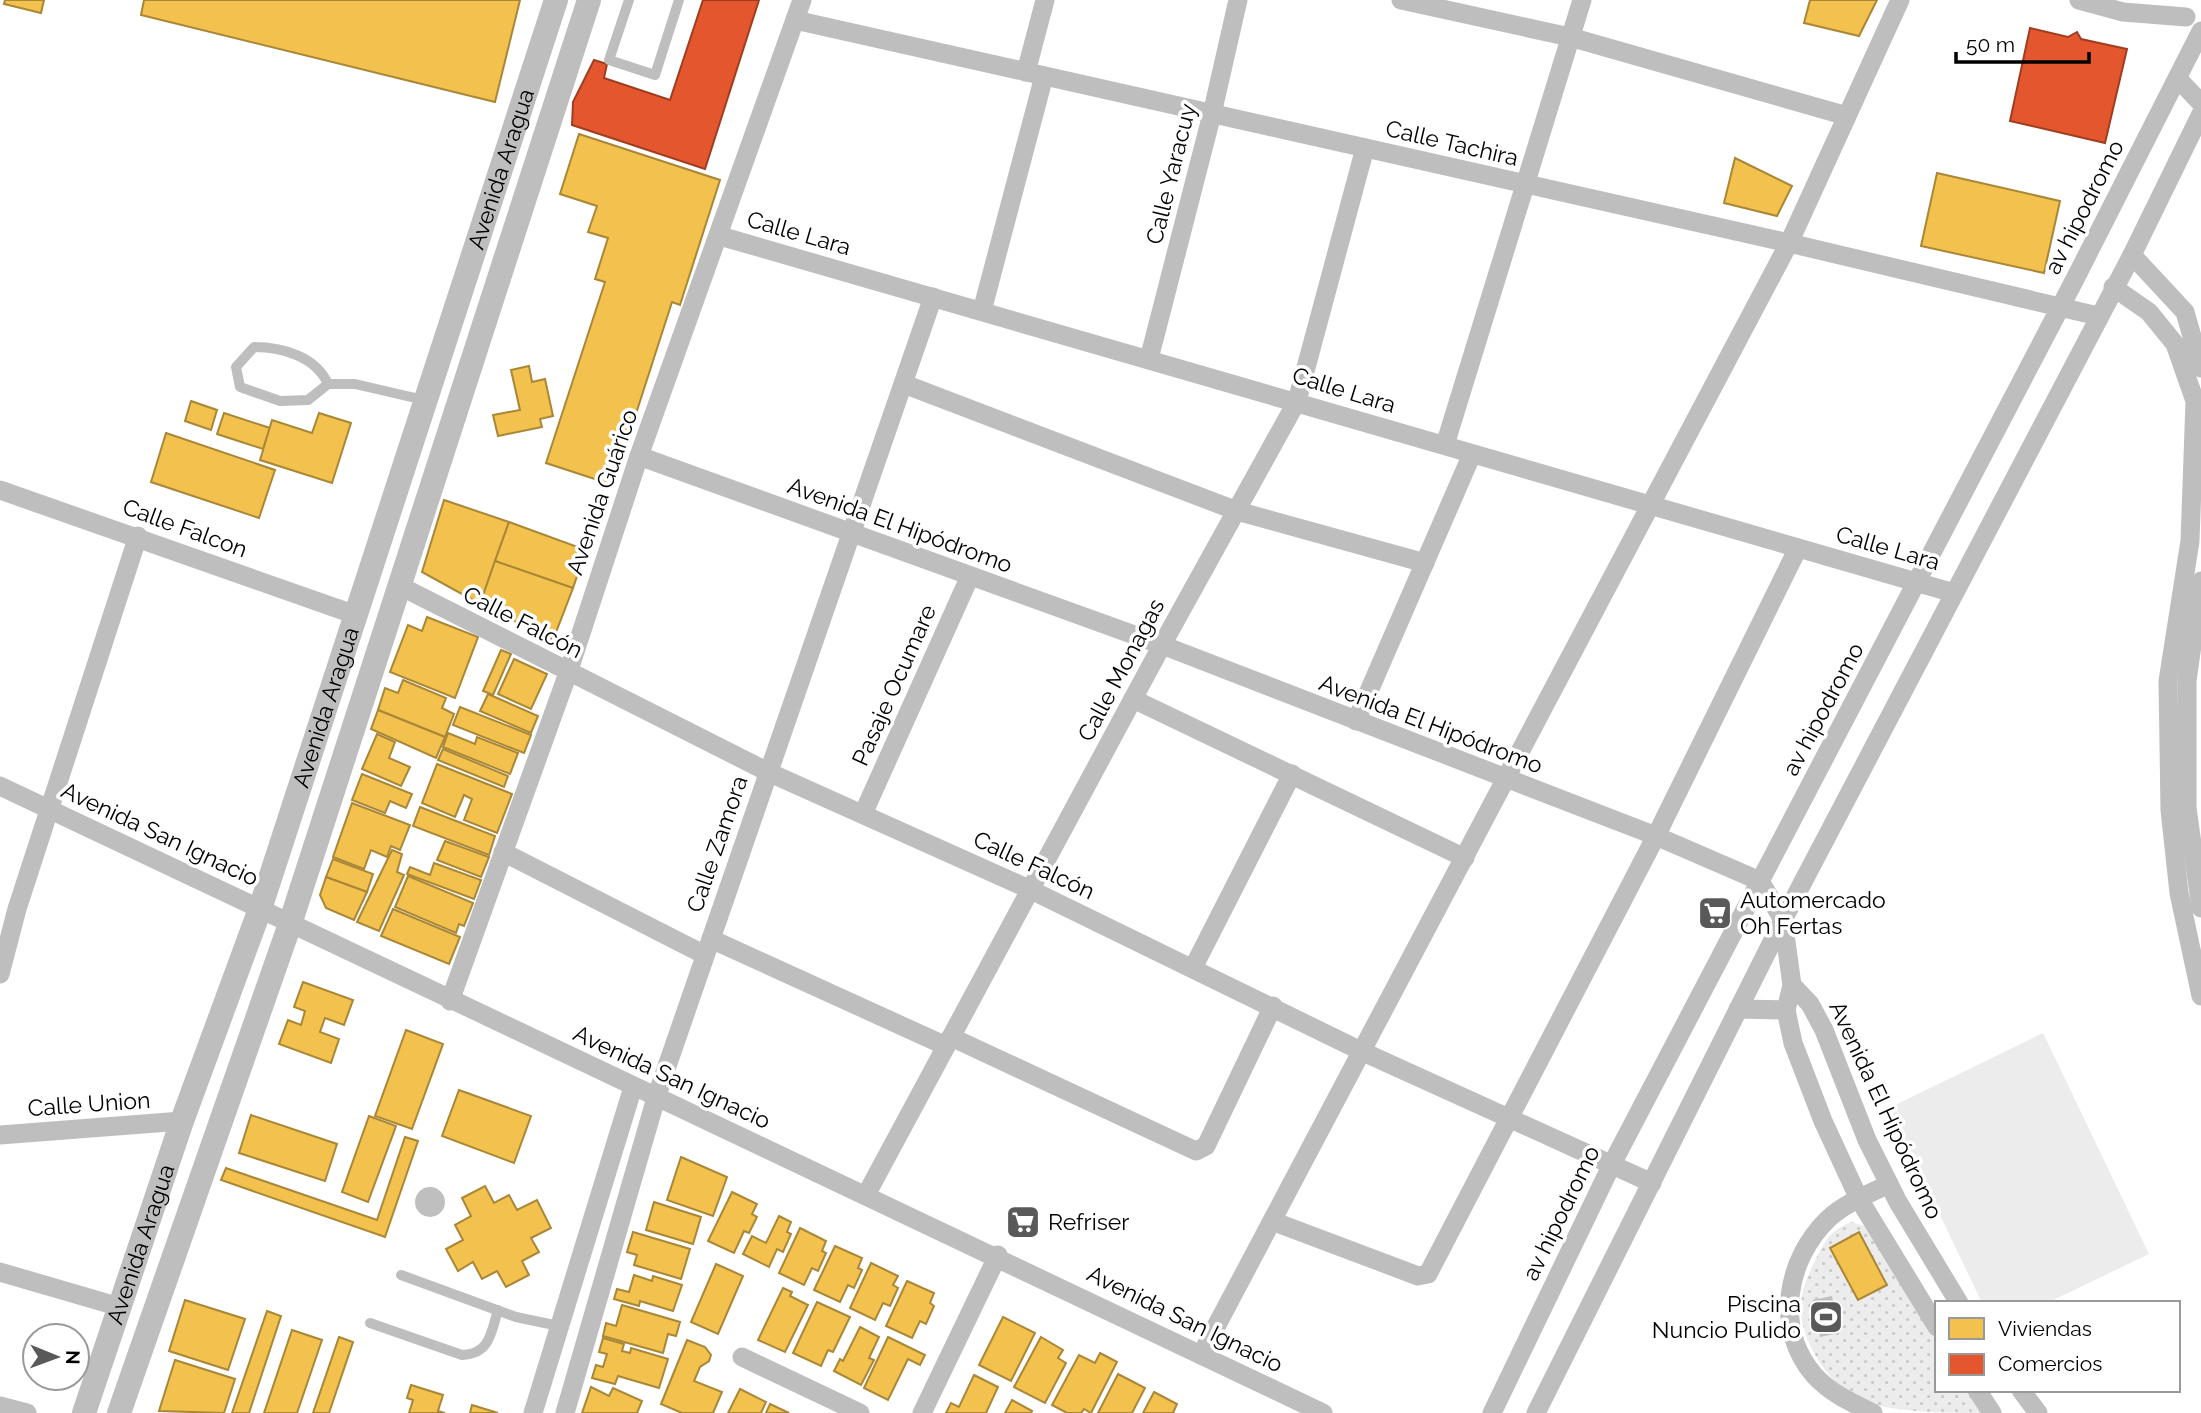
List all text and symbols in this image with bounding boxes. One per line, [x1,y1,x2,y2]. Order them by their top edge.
scale bar [1956,21,2089,65]
text: 50 m [1966,32,2015,57]
street label: Avenida Aragua [462,85,539,253]
street label: Calle Yaracuy [1140,101,1201,247]
street label: Calle Tachira [1383,114,1521,171]
street label: av hipodromo [2038,135,2129,278]
street label: Calle Lara [744,205,854,260]
street label: Calle Lara [1289,361,1399,418]
street label: Avenida Guárico [561,406,642,578]
street label: Avenida El Hipódromo [784,471,1016,578]
street label: Calle Falcon [119,493,251,563]
street label: Calle Lara [1833,520,1943,575]
street label: Calle Falcón [459,580,588,663]
street label: Calle Monagas [1072,594,1169,746]
street label: Pasaje Ocumare [846,600,941,769]
street label: Avenida Aragua [286,623,364,791]
street label: av hipodromo [1776,638,1869,780]
street label: Avenida El Hipódromo [1316,668,1547,779]
street label: Calle Zamora [681,772,753,916]
street label: Avenida San Ignacio [58,776,263,891]
street label: Calle Falcón [969,825,1099,904]
place label: Automercado Oh Fertas [1740,886,1886,939]
supermarket icon: Automercado Oh Fertas [1696,894,1734,932]
street label: Avenida El Hipódromo [1824,997,1949,1223]
street label: Avenida San Ignacio [570,1019,775,1134]
street label: Calle Union [27,1086,151,1121]
street label: av hipodromo [1516,1141,1605,1285]
street label: Avenida Aragua [101,1161,180,1328]
supermarket icon: Refriser [1004,1203,1042,1241]
place label: Refriser [1048,1208,1129,1235]
street label: Avenida San Ignacio [1083,1259,1287,1378]
place label: Piscina Nuncio Pulido [1652,1290,1801,1343]
sports icon: Piscina Nuncio Pulido [1807,1298,1845,1336]
legend [1935,1301,2180,1392]
text: Viviendas [1998,1316,2092,1341]
north arrow [21,1322,91,1392]
text: N [62,1350,84,1365]
text: Comercios [1998,1351,2102,1376]

